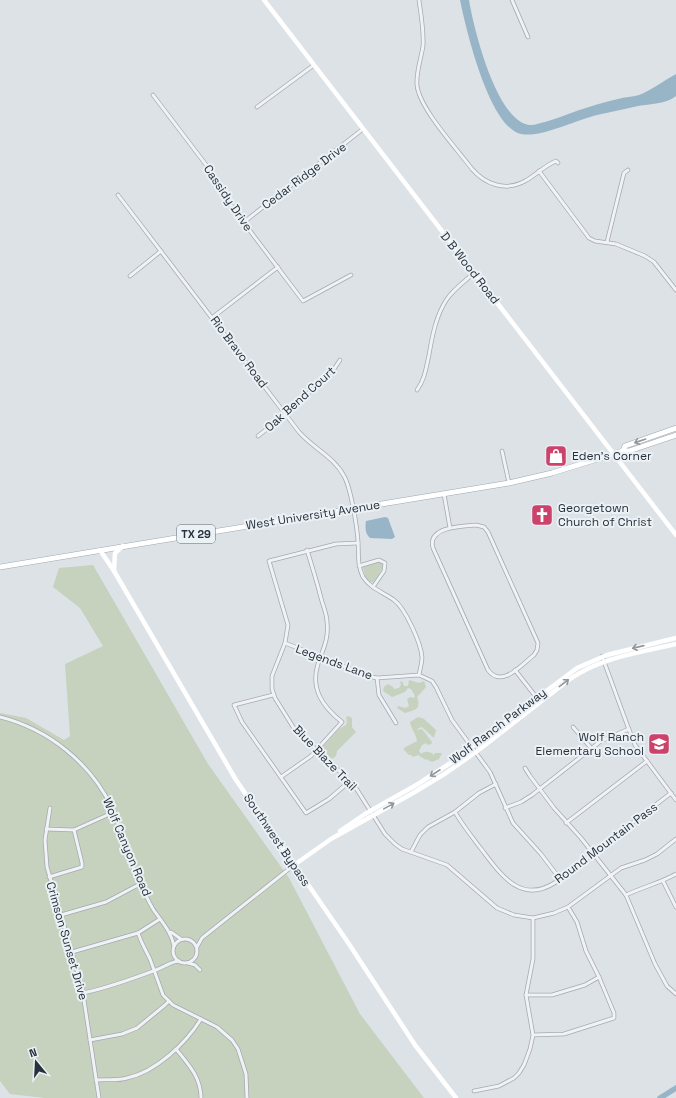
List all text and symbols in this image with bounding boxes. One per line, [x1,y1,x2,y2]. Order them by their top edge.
street label: Cedar Ridge Drive [258,139,350,213]
street label: Cassidy Drive [200,162,256,234]
street label: D B Wood Road [437,229,503,307]
street label: Rio Bravo Road [207,313,271,391]
street label: Oak Bend Court [261,363,339,435]
one-way arrow [634,437,646,445]
shop icon: Eden's Corner [543,443,569,469]
place label: Eden's Corner [572,448,652,464]
street label: West University Avenue [245,496,381,534]
place label: Georgetown Church of Christ [558,500,652,530]
church icon: Georgetown Church of Christ [529,502,555,528]
road number: TX 29 [177,525,215,543]
street label: Legends Lane [293,641,375,683]
one-way arrow [632,644,645,652]
one-way arrow [559,679,570,688]
street label: Wolf Ranch Parkway [446,684,550,768]
street label: Blue Blaze Trail [290,722,360,794]
place label: Wolf Ranch Elementary School [536,729,644,759]
school or university icon: Wolf Ranch Elementary School [646,731,672,757]
one-way arrow [429,770,441,778]
street label: Southwest Bypass [240,790,314,890]
street label: Wolf Canyon Road [99,795,155,899]
street label: Round Mountain Pass [551,799,661,887]
one-way arrow [383,802,395,809]
street label: Crimson Sunset Drive [42,880,92,1002]
north arrow [16,1042,56,1082]
text: N [27,1045,39,1060]

